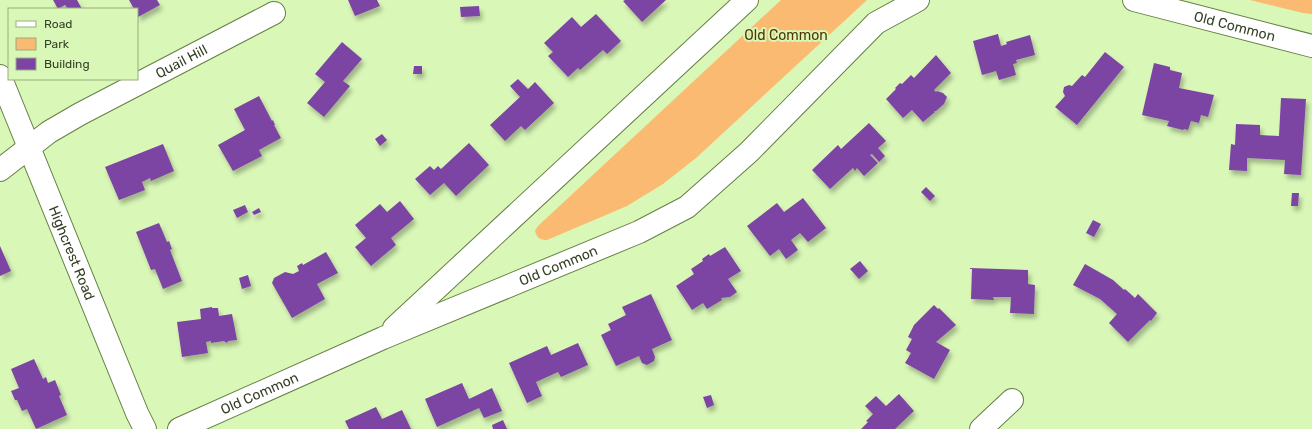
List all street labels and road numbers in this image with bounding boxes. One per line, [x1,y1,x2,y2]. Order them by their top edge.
street label: Old Common [1192,7,1277,45]
street label: Quail Hill [152,41,210,82]
street label: Highcrest Road [45,203,99,303]
street label: Old Common [516,242,600,289]
street label: Old Common [218,368,301,418]

